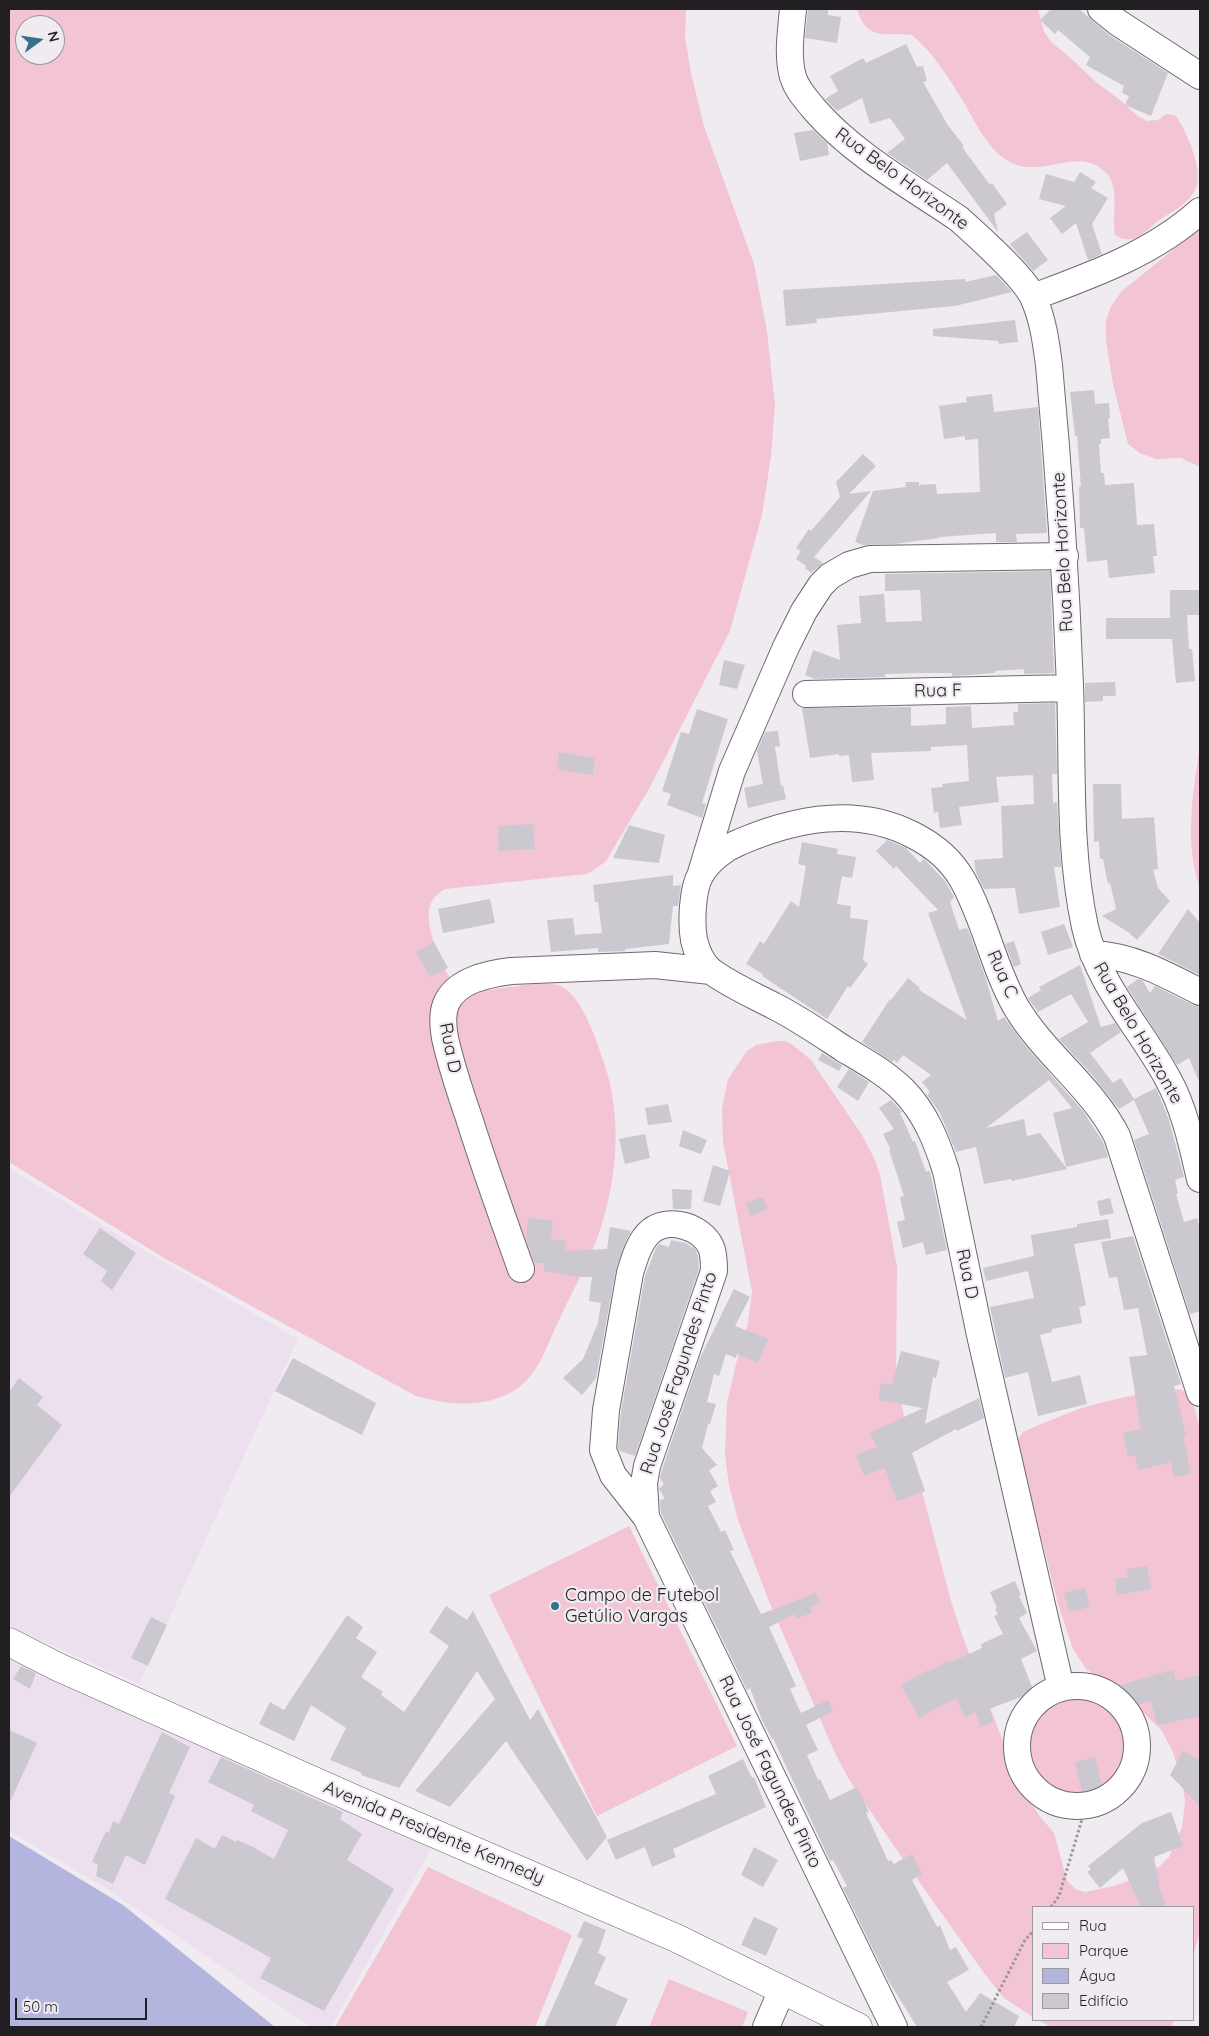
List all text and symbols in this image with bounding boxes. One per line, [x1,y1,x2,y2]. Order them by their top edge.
north arrow [15,15,65,65]
text: N [44,29,64,44]
street label: Rua Belo Horizonte [831,123,973,235]
street label: Rua Belo Horizonte [1048,472,1078,632]
street label: Rua F [914,680,962,702]
street label: Rua C [982,947,1022,1001]
street label: Rua Belo Horizonte [1089,958,1187,1108]
street label: Rua D [435,1021,465,1075]
street label: Rua D [951,1247,983,1301]
street label: Rua José Fagundes Pinto [636,1269,722,1477]
place label: Campo de Futebol Getúlio Vargas [565,1585,719,1628]
marker: Campo de Futebol Getúlio Vargas [549,1600,561,1612]
street label: Rua José Fagundes Pinto [714,1672,826,1872]
street label: Avenida Presidente Kennedy [320,1777,548,1889]
legend [1032,1906,1194,2021]
text: Rua [1079,1916,1107,1935]
text: Parque [1079,1941,1129,1960]
text: Água [1079,1966,1116,1985]
scale bar [18,1988,150,2020]
text: Edifício [1079,1991,1128,2010]
text: 50 m [23,1997,58,2016]

